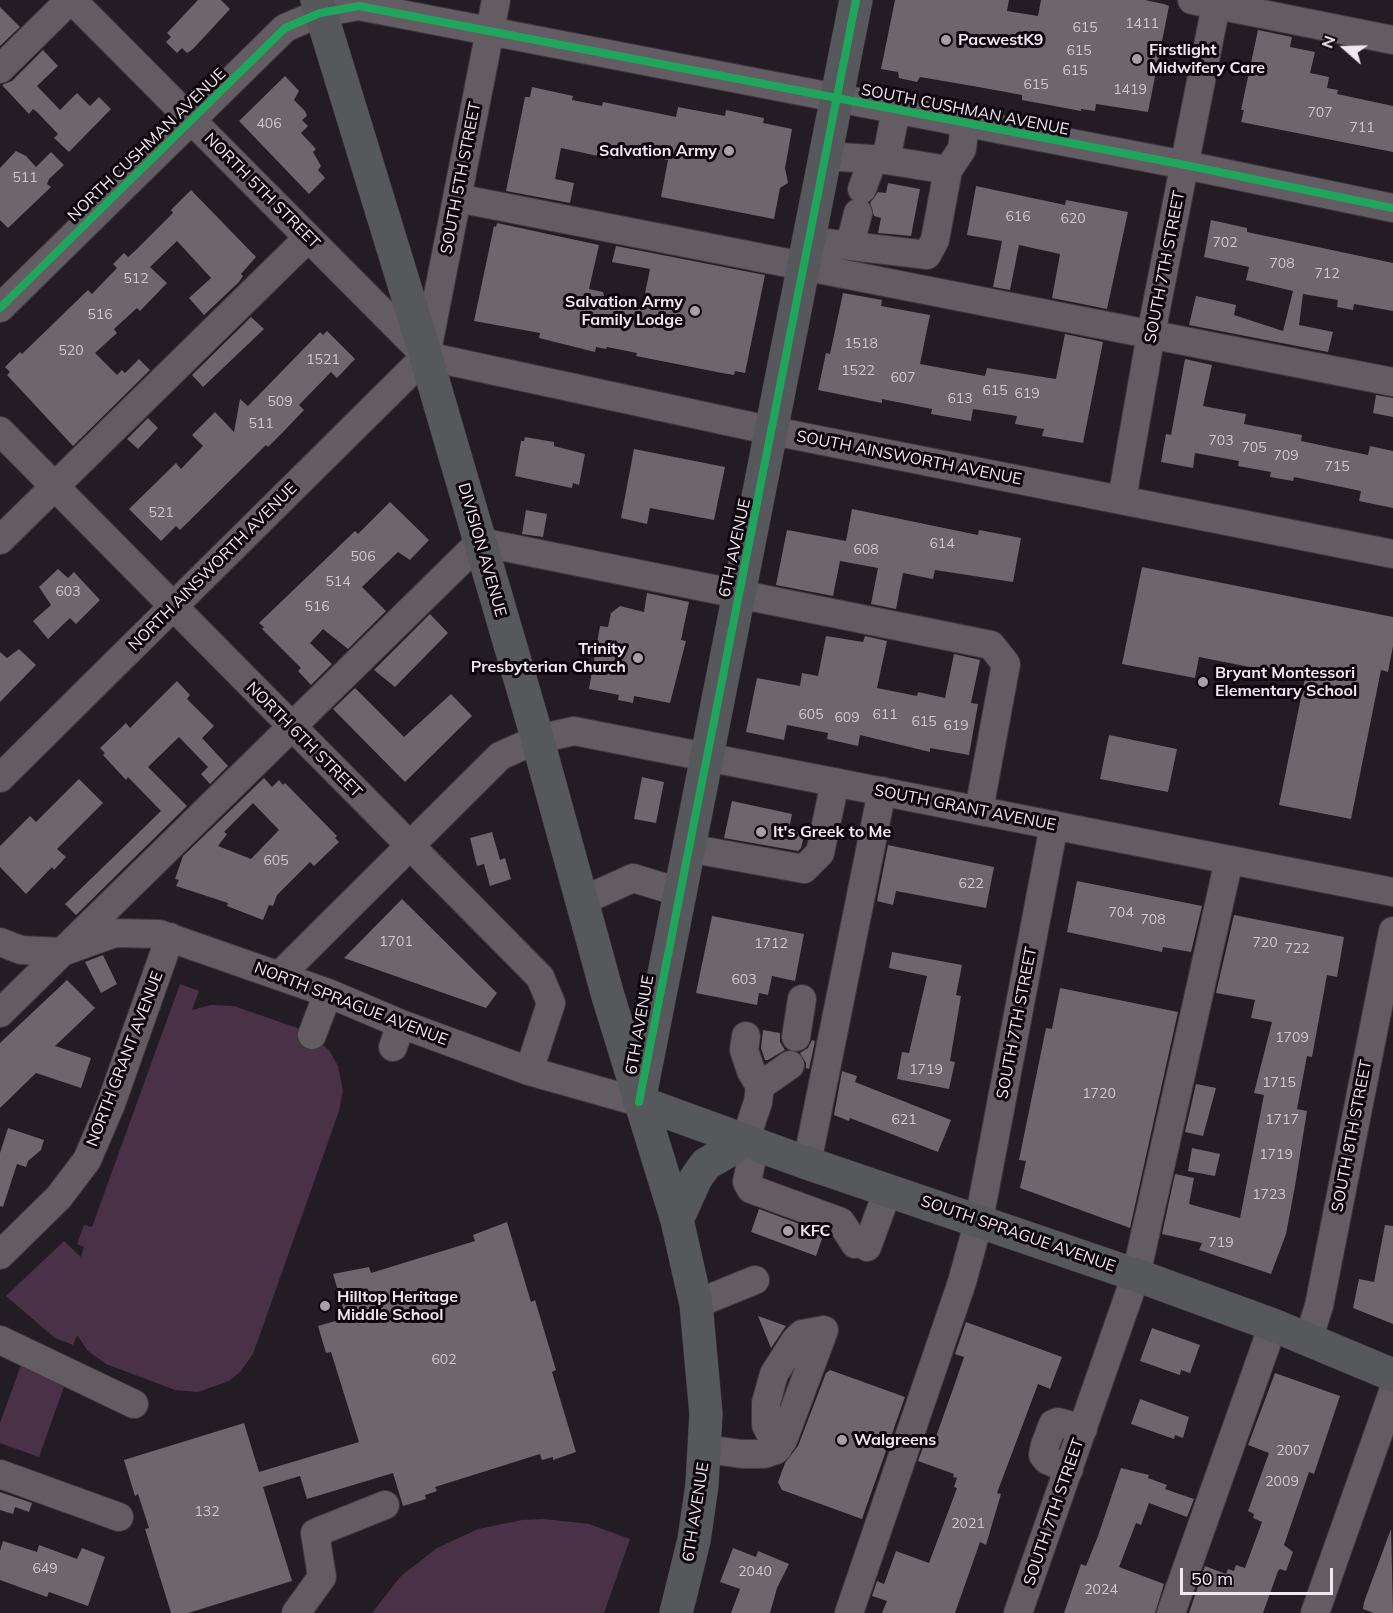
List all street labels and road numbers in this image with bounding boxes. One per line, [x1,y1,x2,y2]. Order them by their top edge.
street label: NORTH CUSHMAN AVENUE [64,64,230,226]
street label: SOUTH CUSHMAN AVENUE [860,80,1070,140]
street label: SOUTH 5TH STREET [437,100,485,256]
street label: NORTH 5TH STREET [200,129,324,253]
street label: SOUTH 7TH STREET [1141,189,1189,345]
street label: SOUTH AINSWORTH AVENUE [795,427,1023,489]
street label: NORTH AINSWORTH AVENUE [125,479,301,655]
street label: DIVISION AVENUE [454,481,510,619]
street label: 6TH AVENUE [715,497,755,599]
street label: NORTH 6TH STREET [242,678,366,802]
street label: SOUTH GRANT AVENUE [872,781,1058,835]
street label: SOUTH 7TH STREET [993,945,1041,1101]
street label: NORTH SPRAGUE AVENUE [252,958,450,1050]
street label: NORTH GRANT AVENUE [83,969,167,1149]
street label: 6TH AVENUE [622,974,658,1076]
street label: SOUTH 8TH STREET [1328,1058,1376,1214]
street label: SOUTH SPRAGUE AVENUE [918,1192,1118,1276]
street label: SOUTH 7TH STREET [1020,1436,1088,1588]
street label: 6TH AVENUE [679,1461,713,1563]

